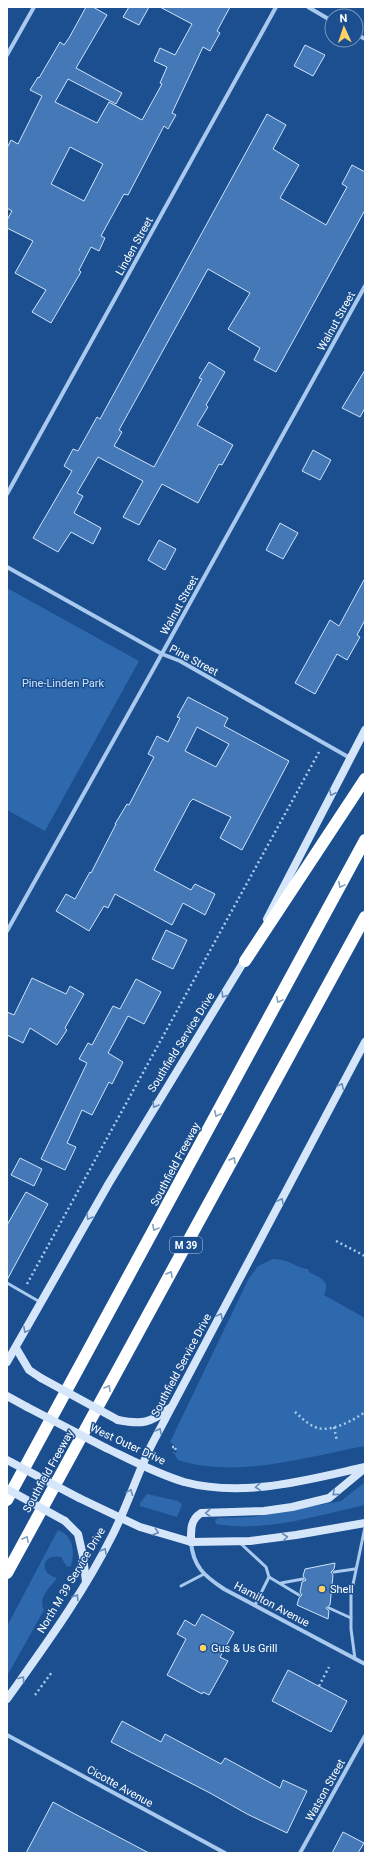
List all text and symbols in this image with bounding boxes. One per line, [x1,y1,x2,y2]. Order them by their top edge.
north arrow [324,8,364,48]
text: N [339,12,348,25]
street label: Linden Street [113,215,156,278]
street label: Walnut Street [315,289,358,353]
street label: Walnut Street [158,573,201,637]
street label: Pine Street [167,642,221,679]
park label: Pine-Linden Park [22,677,105,690]
one-way arrow [329,789,337,796]
one-way arrow [338,881,345,888]
street label: Southfield Service Drive [145,990,218,1095]
one-way arrow [222,990,229,997]
one-way arrow [276,995,283,1003]
one-way arrow [337,1083,344,1090]
one-way arrow [152,1101,160,1108]
one-way arrow [214,1110,221,1117]
street label: Southfield Freeway [148,1120,203,1208]
one-way arrow [228,1157,235,1164]
one-way arrow [276,1198,283,1205]
one-way arrow [87,1212,94,1220]
one-way arrow [152,1224,159,1231]
road number: M 39 [170,1237,202,1253]
one-way arrow [166,1271,173,1278]
street label: Southfield Service Drive [149,1311,214,1419]
one-way arrow [215,1313,223,1320]
one-way arrow [23,1326,30,1333]
one-way arrow [103,1385,111,1392]
street label: West Outer Drive [88,1421,168,1468]
street label: Southfield Freeway [20,1427,77,1515]
one-way arrow [154,1428,162,1435]
one-way arrow [255,1482,261,1491]
one-way arrow [126,1488,134,1495]
one-way arrow [332,1489,340,1496]
one-way arrow [205,1508,211,1517]
street label: North M 39 Service Drive [35,1525,108,1636]
one-way arrow [153,1527,160,1536]
one-way arrow [282,1532,288,1541]
one-way arrow [21,1536,28,1543]
one-way arrow [99,1548,106,1555]
street label: Hamilton Avenue [232,1579,312,1630]
place label: Shell [330,1583,354,1596]
marker: Shell [317,1584,327,1594]
one-way arrow [72,1594,79,1601]
place label: Gus & Us Grill [211,1642,277,1655]
marker: Gus & Us Grill [198,1643,208,1653]
one-way arrow [17,1676,24,1683]
street label: Watson Street [303,1757,348,1824]
street label: Cicotte Avenue [84,1763,155,1810]

